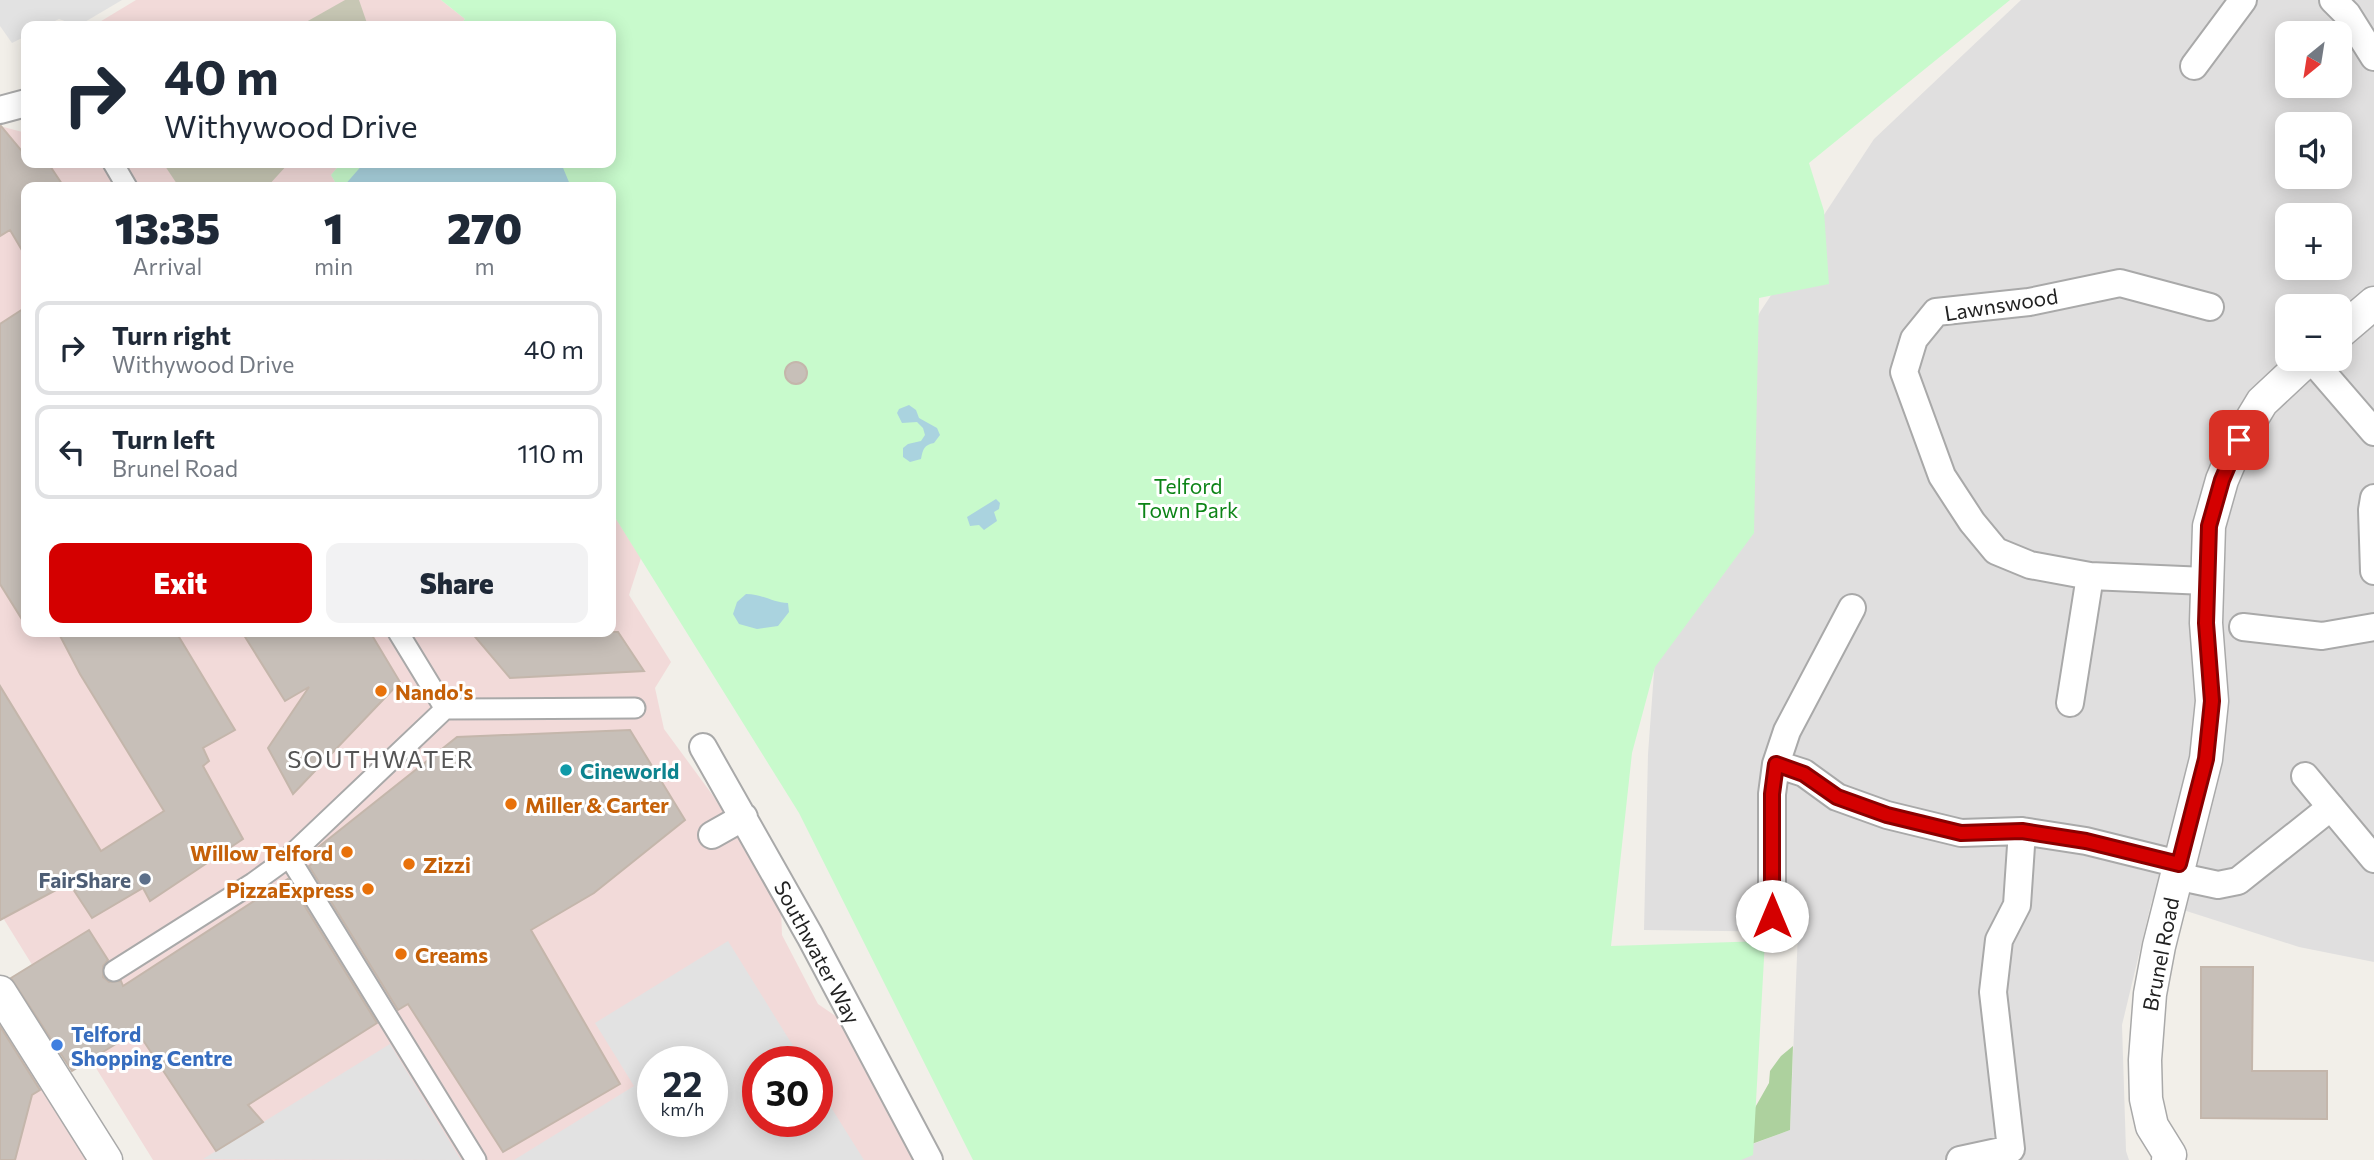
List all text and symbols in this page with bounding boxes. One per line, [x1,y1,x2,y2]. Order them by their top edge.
north arrow [2275,21,2352,98]
map controls [2275,21,2352,371]
text: 40 m [164,45,279,105]
icon: right [49,49,140,140]
text: Withywood Drive [164,105,418,145]
button: sound [2275,112,2352,189]
text: 13:35 [115,201,220,253]
text: 1 [324,201,343,253]
text: 270 [447,201,522,253]
button: + [2275,203,2352,280]
text: Arrival [133,252,202,280]
text: min [314,252,353,280]
text: m [475,252,495,280]
street label: Lawnswood [1942,283,2060,325]
button: − [2275,294,2352,371]
text: Turn right [112,319,231,350]
icon: right [53,329,91,367]
text: 40 m [524,333,584,364]
text: Withywood Drive [112,350,294,378]
pin [2209,410,2269,470]
icon: arrive [2220,421,2258,459]
text: Turn left [112,423,215,454]
icon: left [53,433,91,471]
text: 110 m [517,437,584,468]
text: Brunel Road [112,454,238,482]
park label: Telford Town Park [1138,473,1238,522]
button: Exit [49,543,312,623]
button: Share [326,543,588,623]
place label: Nando's [395,679,474,704]
marker: Nando's [373,683,389,699]
district label: SOUTHWATER [287,744,475,773]
place label: Cineworld [580,758,679,783]
marker: Cineworld [558,762,574,778]
place label: Miller & Carter [525,792,669,817]
marker: Miller & Carter [503,796,519,812]
place label: Willow Telford [190,840,333,865]
marker: Willow Telford [339,844,355,860]
place label: Zizzi [423,852,471,877]
marker: Zizzi [401,856,417,872]
place label: FairShare [38,867,131,892]
marker: FairShare [137,871,153,887]
street label: Southwater Way [770,876,866,1028]
place label: PizzaExpress [226,877,354,902]
position arrow [1735,879,1809,953]
marker: PizzaExpress [360,881,376,897]
street label: Brunel Road [2137,895,2183,1013]
place label: Creams [415,942,488,967]
marker: Creams [393,946,409,962]
place label: Telford Shopping Centre [71,1021,233,1070]
marker: Telford Shopping Centre [49,1037,65,1053]
speed limit sign: 30 [742,1046,833,1137]
text: 22 [663,1061,702,1104]
text: km/h [661,1098,704,1120]

